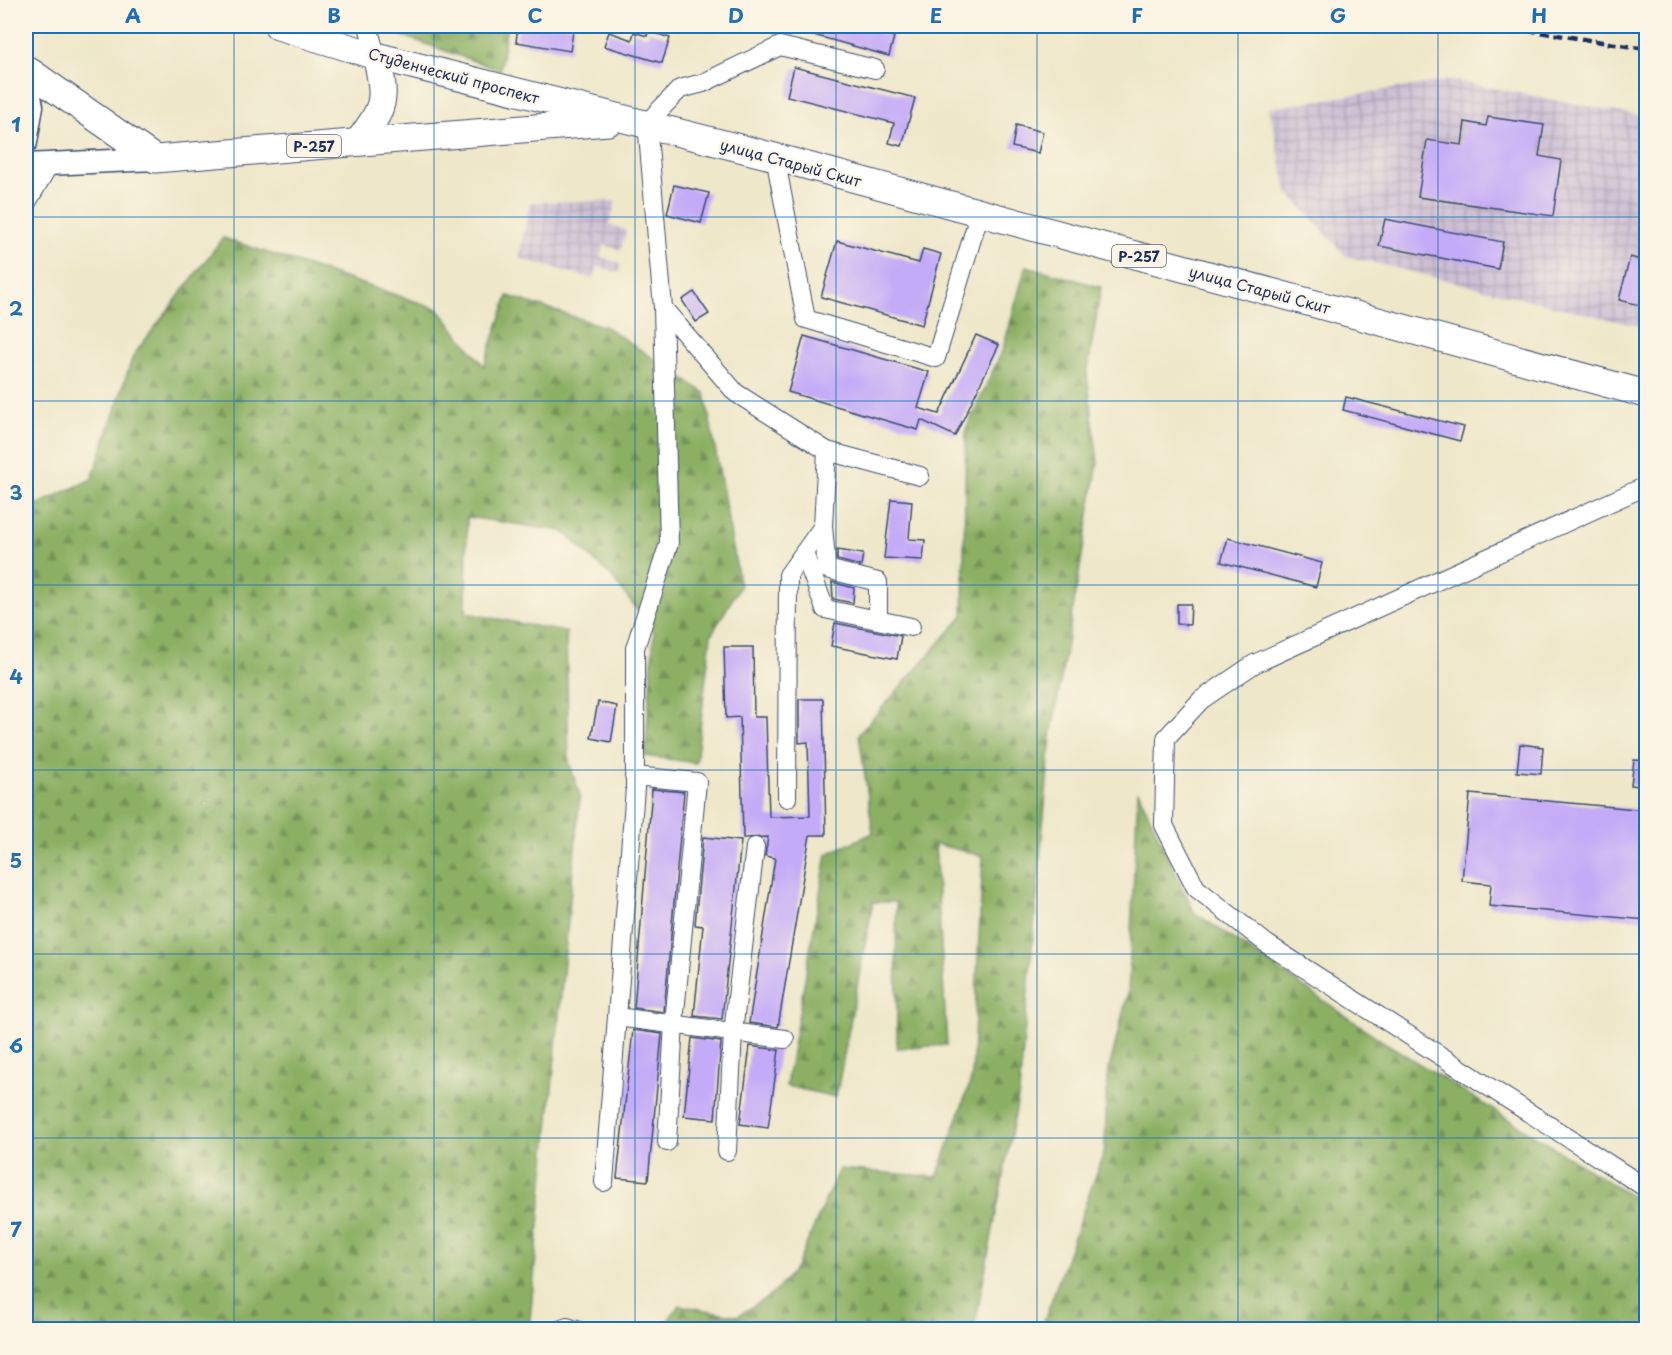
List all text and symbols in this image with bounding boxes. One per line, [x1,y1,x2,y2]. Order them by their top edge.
text: A [125,0,141,30]
text: B [327,0,341,30]
text: C [527,0,543,30]
text: D [728,0,744,30]
text: E [930,0,942,30]
text: F [1131,0,1143,30]
text: G [1330,0,1346,30]
text: H [1531,0,1547,30]
street label: Студенческий проспект [366,41,543,109]
text: 1 [11,109,21,139]
street label: улица Старый Скит [718,132,865,192]
road number: Р-257 [287,135,341,157]
road number: Р-257 [1112,245,1166,267]
street label: улица Старый Скит [1187,259,1334,319]
text: 2 [9,293,23,323]
text: 3 [9,477,23,507]
text: 4 [9,661,23,691]
text: 5 [10,845,22,875]
text: 6 [9,1030,23,1060]
text: 7 [10,1214,22,1244]

